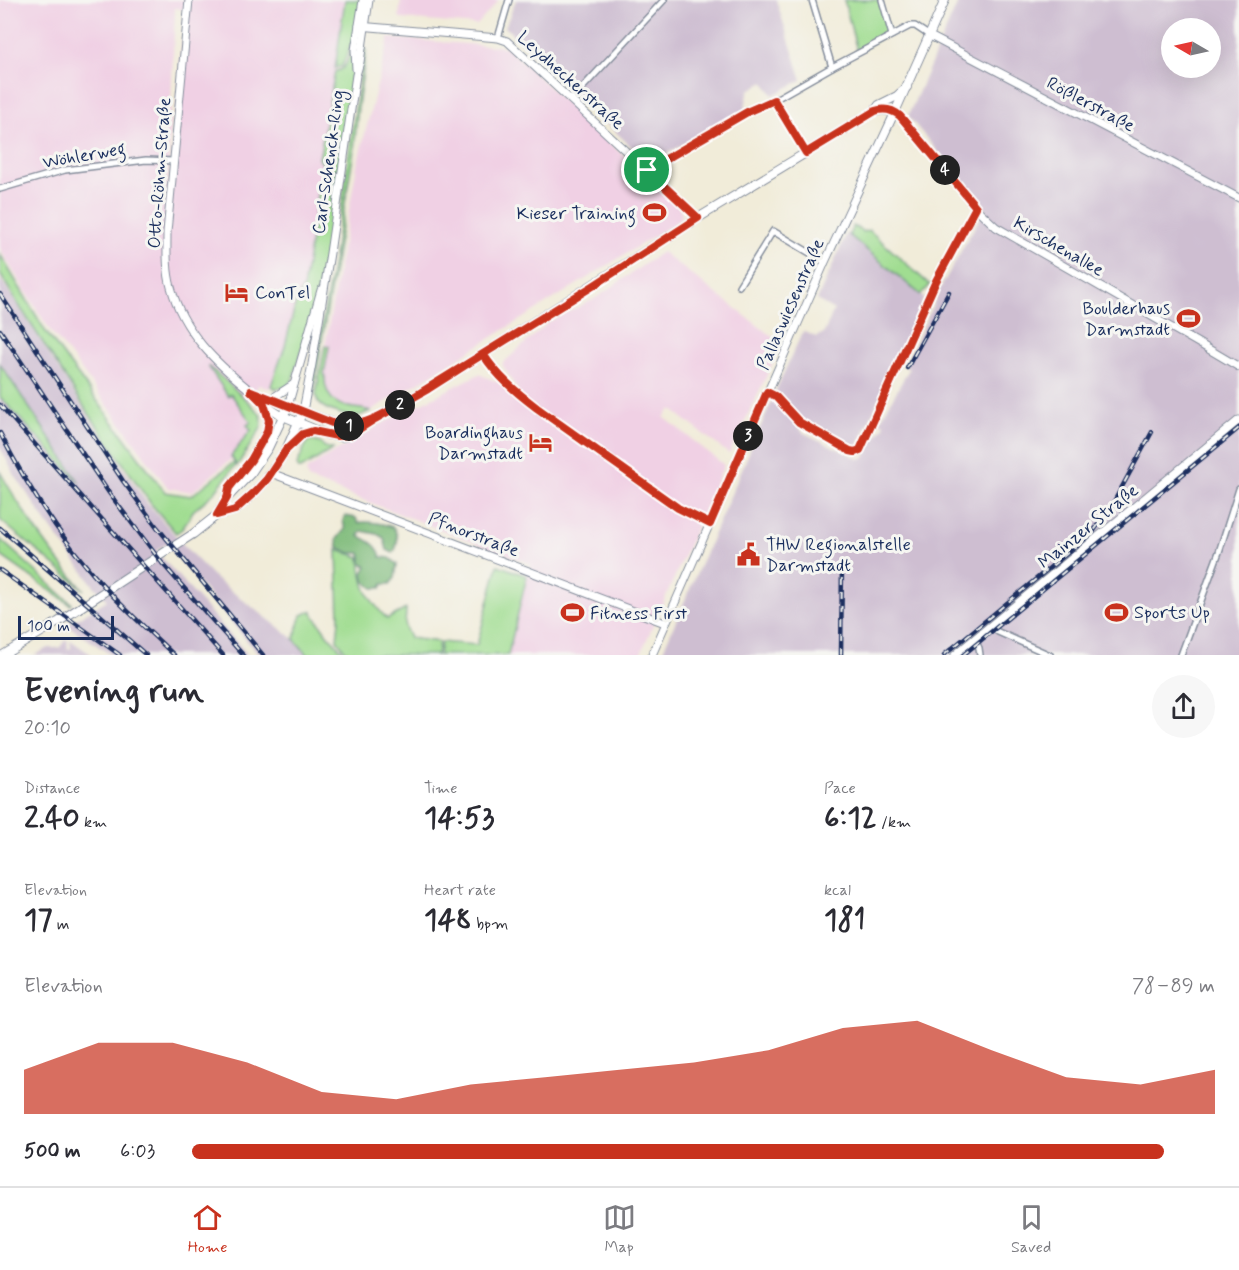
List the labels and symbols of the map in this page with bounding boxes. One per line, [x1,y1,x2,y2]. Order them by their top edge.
north arrow [1161,18,1221,78]
street label: Leydheckerstraße [511,26,629,136]
street label: Rößlerstraße [1042,72,1139,138]
street label: Carl-Schenck-Ring [307,88,352,236]
street label: Otto-Röhm-Straße [143,97,177,249]
street label: Wöhlerweg [41,137,128,177]
pin [621,144,672,195]
pin: 4 [930,155,960,185]
sports icon: Kieser Training [641,200,667,226]
place label: Kieser Training [517,202,636,228]
street label: Kirschenallee [1009,211,1108,283]
street label: Pallaswiesenstraße [751,235,831,374]
hotel icon: ConTel [224,279,250,305]
place label: ConTel [255,281,310,305]
place label: Boulderhaus Darmstadt [1082,297,1170,342]
sports icon: Boulderhaus Darmstadt [1175,305,1201,331]
pin: 2 [385,390,415,420]
pin: 1 [334,411,364,441]
place label: Boardinghaus Darmstadt [425,421,523,466]
pin: 3 [733,421,763,451]
hotel icon: Boardinghaus Darmstadt [528,429,554,455]
street label: Mainzer Straße [1033,479,1144,575]
street label: Pfnorstraße [425,507,523,563]
place label: THW Regionalstelle Darmstadt [766,533,911,578]
public building icon: THW Regionalstelle Darmstadt [735,541,761,567]
sports icon: Sports Up [1103,599,1129,625]
sports icon: Fitness First [559,600,585,626]
place label: Sports Up [1134,601,1210,625]
place label: Fitness First [590,602,688,626]
scale bar [18,613,114,640]

